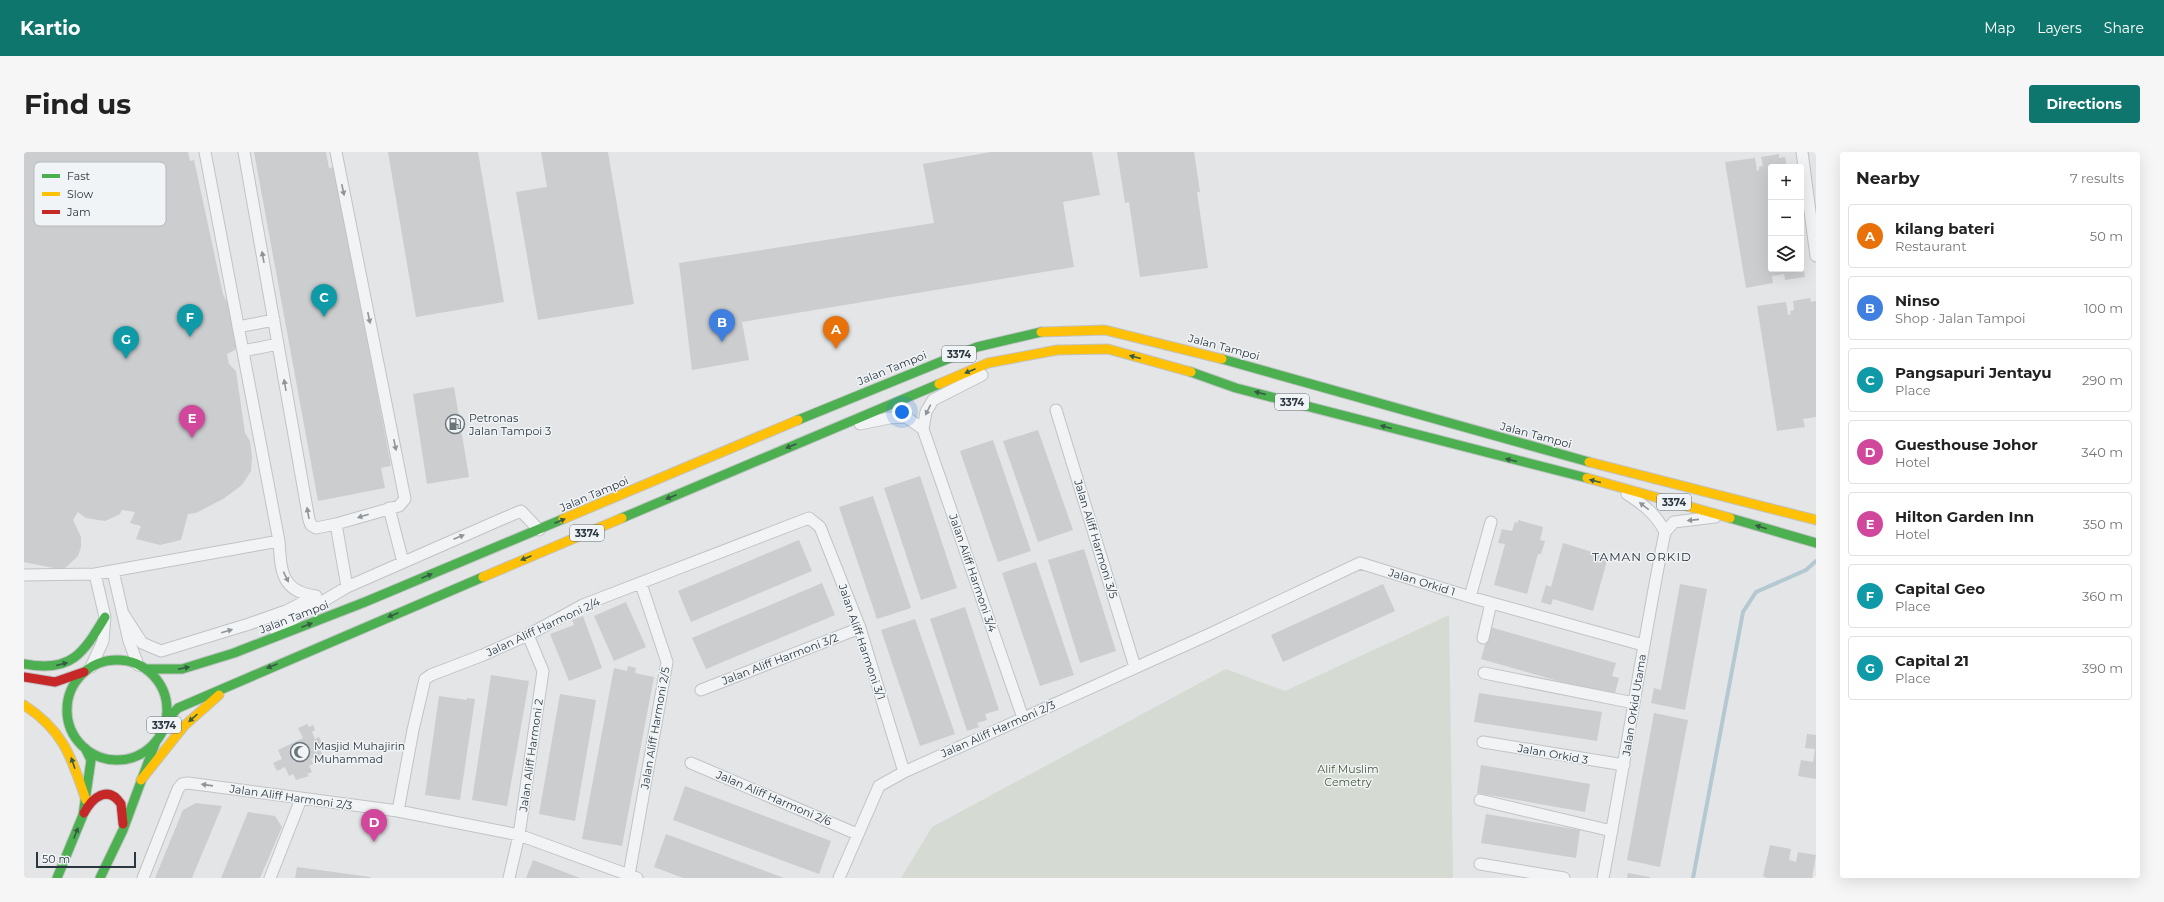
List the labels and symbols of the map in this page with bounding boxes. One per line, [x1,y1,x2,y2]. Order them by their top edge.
legend [34,162,166,226]
text: Fast [67,169,91,183]
one-way arrow [341,184,347,196]
text: Slow [67,187,93,201]
text: Jam [66,205,91,219]
one-way arrow [259,251,265,263]
pin: C [311,284,337,317]
pin: F [177,304,203,337]
pin: B [709,309,735,342]
one-way arrow [367,311,373,324]
pin: A [823,316,849,349]
pin: G [113,326,139,359]
street label: Jalan Tampoi [1186,331,1261,363]
road number: 3374 [942,346,976,362]
street label: Jalan Tampoi [854,348,929,389]
one-way arrow [1129,353,1142,359]
one-way arrow [963,368,975,374]
one-way arrow [282,379,288,391]
one-way arrow [1254,390,1266,396]
road number: 3374 [1275,394,1309,410]
your location [892,402,912,422]
one-way arrow [925,404,931,416]
pin: E [179,405,205,438]
place label: Petronas Jalan Tampoi 3 [468,411,551,438]
fuel station icon: Petronas Jalan Tampoi 3 [444,413,466,435]
street label: Jalan Tampoi [1498,419,1573,451]
one-way arrow [1379,424,1391,430]
one-way arrow [393,439,399,451]
one-way arrow [785,444,797,450]
one-way arrow [1505,456,1518,462]
street label: Jalan Tampoi [557,473,630,515]
street label: Jalan Aliff Harmoni 3/5 [1071,477,1121,600]
one-way arrow [1589,477,1602,483]
one-way arrow [666,494,677,500]
road number: 3374 [1657,494,1691,510]
one-way arrow [1639,502,1650,510]
one-way arrow [304,507,310,519]
street label: Jalan Aliff Harmoni 3/4 [946,511,1000,635]
one-way arrow [356,513,368,519]
one-way arrow [1687,517,1699,523]
one-way arrow [555,518,566,524]
one-way arrow [1755,524,1767,530]
road number: 3374 [570,525,604,541]
one-way arrow [454,534,465,540]
district label: TAMAN ORKID [1592,549,1692,564]
one-way arrow [520,555,531,561]
street label: Jalan Orkid 1 [1386,565,1457,599]
one-way arrow [283,572,289,583]
one-way arrow [422,573,434,579]
street label: Jalan Aliff Harmoni 3/1 [835,581,888,702]
street label: Jalan Aliff Harmoni 2/4 [483,594,603,660]
street label: Jalan Tampoi [256,597,331,637]
one-way arrow [388,612,399,618]
one-way arrow [301,622,313,628]
one-way arrow [221,628,233,634]
street label: Jalan Aliff Harmoni 3/2 [719,630,840,688]
street label: Jalan Orkid Utama [1619,653,1649,758]
one-way arrow [56,661,68,667]
one-way arrow [178,664,190,670]
one-way arrow [265,664,277,670]
street label: Jalan Aliff Harmoni 2/5 [637,666,673,791]
street label: Jalan Aliff Harmoni 2/3 [938,697,1057,761]
street label: Jalan Aliff Harmoni 2 [516,698,546,813]
one-way arrow [188,713,198,722]
road number: 3374 [147,717,181,733]
place label: Masjid Muhajirin Muhammad [314,739,405,766]
mosque icon: Masjid Muhajirin Muhammad [289,741,311,763]
street label: Jalan Orkid 3 [1516,741,1589,767]
one-way arrow [70,757,76,769]
park label: Alif Muslim Cemetry [1317,762,1379,789]
street label: Jalan Aliff Harmoni 2/6 [713,767,834,829]
street label: Jalan Aliff Harmoni 2/3 [228,781,353,813]
one-way arrow [201,782,213,788]
pin: D [361,809,387,842]
one-way arrow [73,827,79,839]
scale bar [36,850,136,869]

